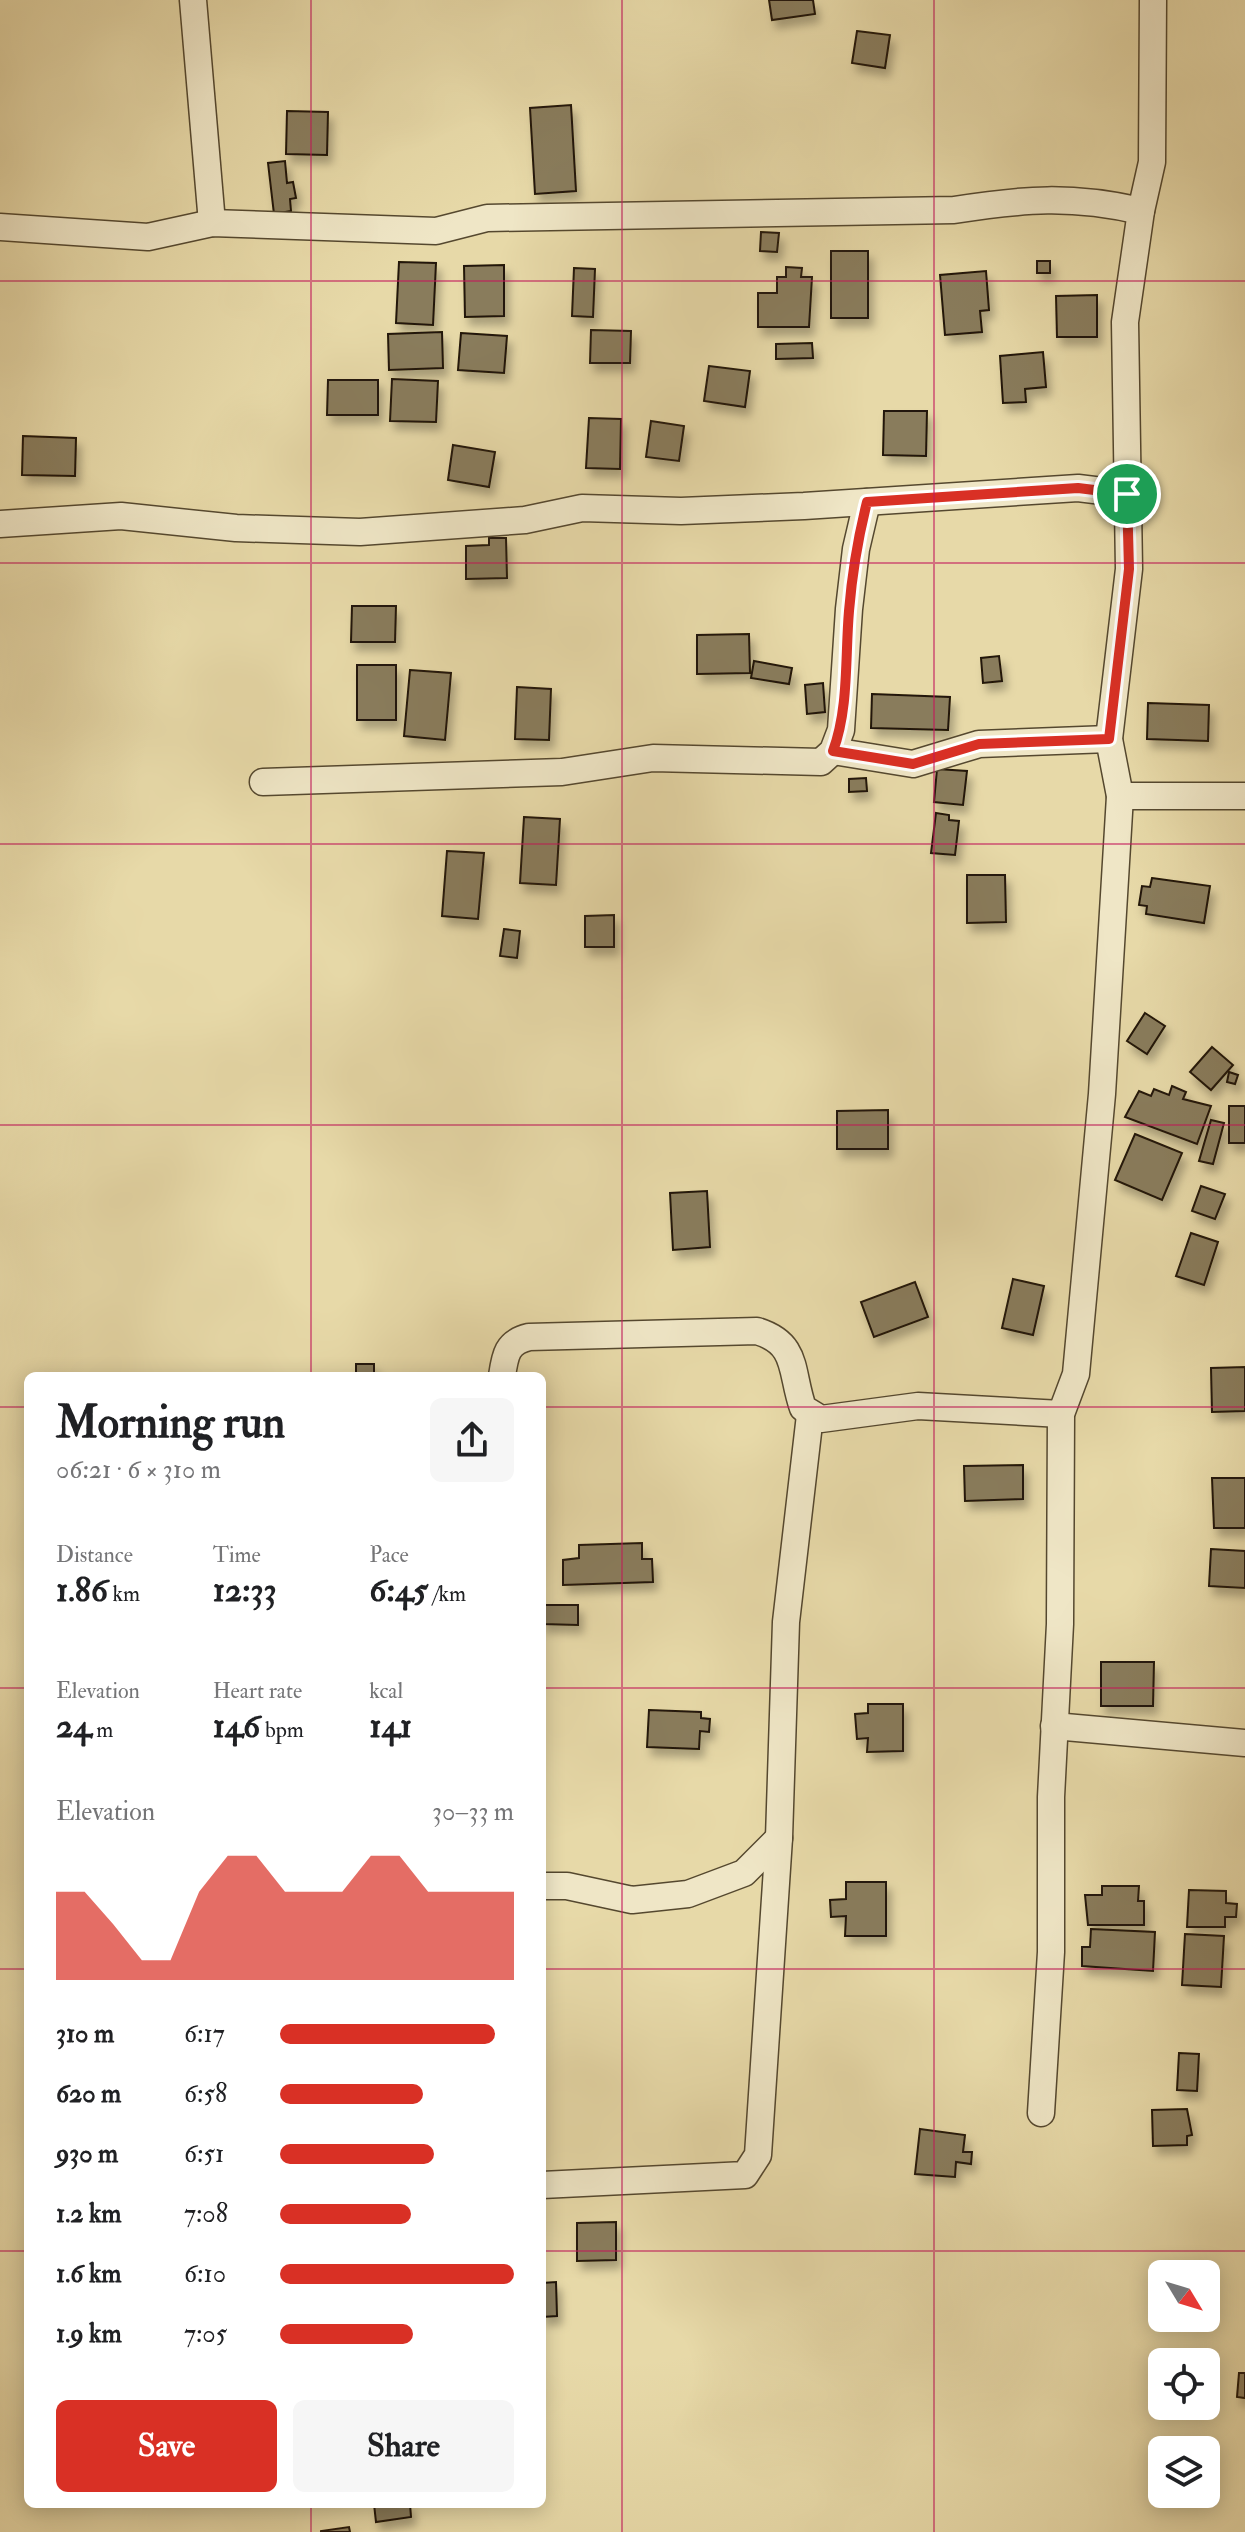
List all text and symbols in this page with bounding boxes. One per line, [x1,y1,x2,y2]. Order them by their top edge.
pin [1093,460,1161,528]
icon: arrive [1105,472,1149,516]
text: Morning run [56,1396,285,1451]
button: share [430,1398,514,1482]
text: 06:21 · 6 × 310 m [56,1454,221,1486]
text: Distance [56,1541,133,1569]
text: Time [213,1541,261,1569]
text: Pace [369,1541,409,1569]
text: 1.86 [56,1569,108,1612]
text: 12:33 [213,1569,277,1612]
text: 6:45 [369,1569,428,1612]
text: km [108,1580,140,1608]
text: /km [428,1580,466,1608]
text: Elevation [56,1677,140,1705]
text: Heart rate [213,1677,302,1705]
text: kcal [369,1677,403,1705]
text: 24 [56,1705,92,1748]
text: 146 [213,1705,260,1748]
text: 141 [369,1705,412,1748]
text: m [92,1716,113,1744]
text: bpm [260,1716,304,1744]
text: Elevation [56,1796,155,1828]
text: 30–33 m [432,1796,514,1828]
text: 310 m [56,2018,114,2050]
text: 6:17 [184,2018,225,2050]
text: 620 m [56,2078,121,2110]
text: 6:58 [184,2078,227,2110]
text: 930 m [56,2138,118,2170]
text: 6:51 [184,2138,224,2170]
text: 1.2 km [56,2198,122,2230]
text: 7:08 [184,2198,228,2230]
text: 1.6 km [56,2258,121,2290]
text: 6:10 [184,2258,226,2290]
north arrow [1148,2260,1220,2332]
map controls [1148,2260,1220,2508]
text: 1.9 km [56,2318,122,2350]
text: 7:05 [184,2318,227,2350]
button: locate [1148,2348,1220,2420]
button: Save [56,2400,277,2492]
button: Share [293,2400,514,2492]
button: layers [1148,2436,1220,2508]

